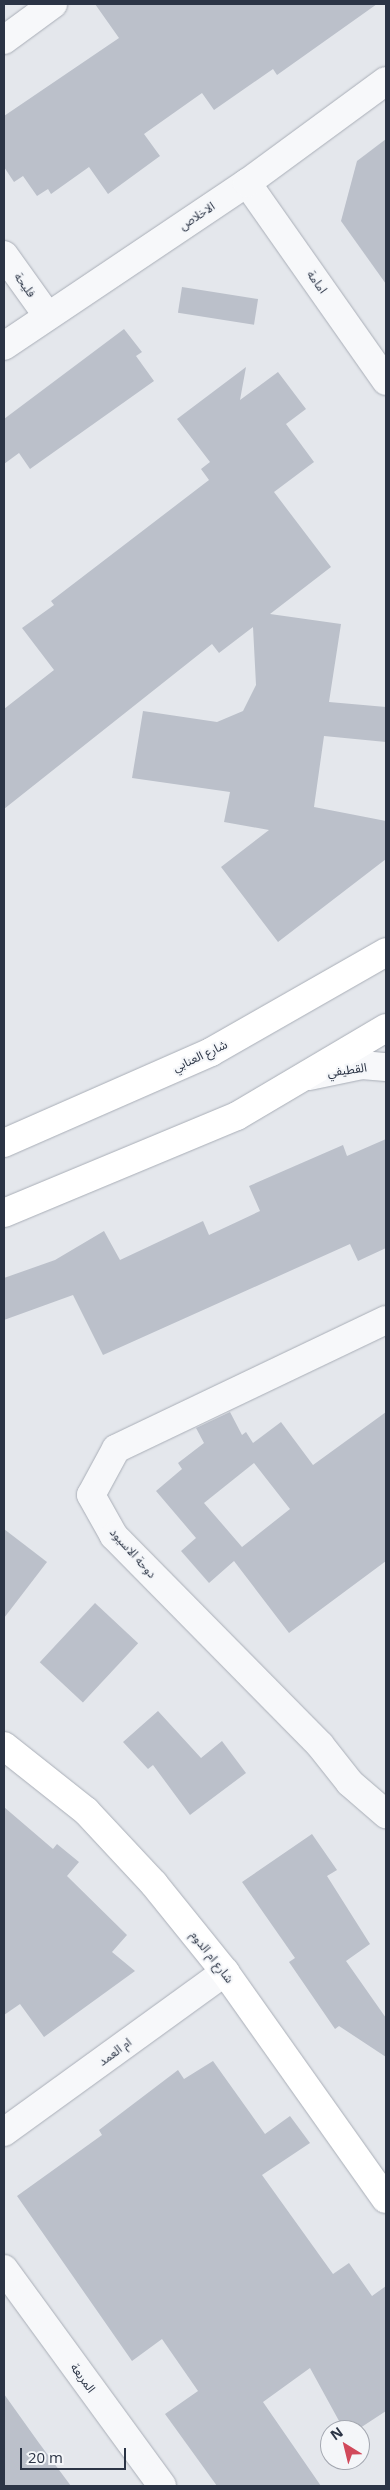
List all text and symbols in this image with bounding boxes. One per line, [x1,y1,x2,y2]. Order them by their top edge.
street label: الاخلاص [176,199,218,233]
street label: امامة [304,268,330,296]
street label: فليحة [11,270,39,300]
street label: شارع العنابي [170,1037,230,1075]
street label: القطيفي [326,1060,368,1080]
street label: دوحة الاسيود [107,1525,159,1581]
street label: شارع ام الدوم [187,1928,237,1986]
street label: ام العمد [96,2035,134,2069]
street label: المربعة [68,2361,98,2395]
north arrow [320,2420,370,2470]
text: N [326,2422,347,2444]
scale bar [22,2438,129,2470]
text: 20 m [28,2447,63,2467]

